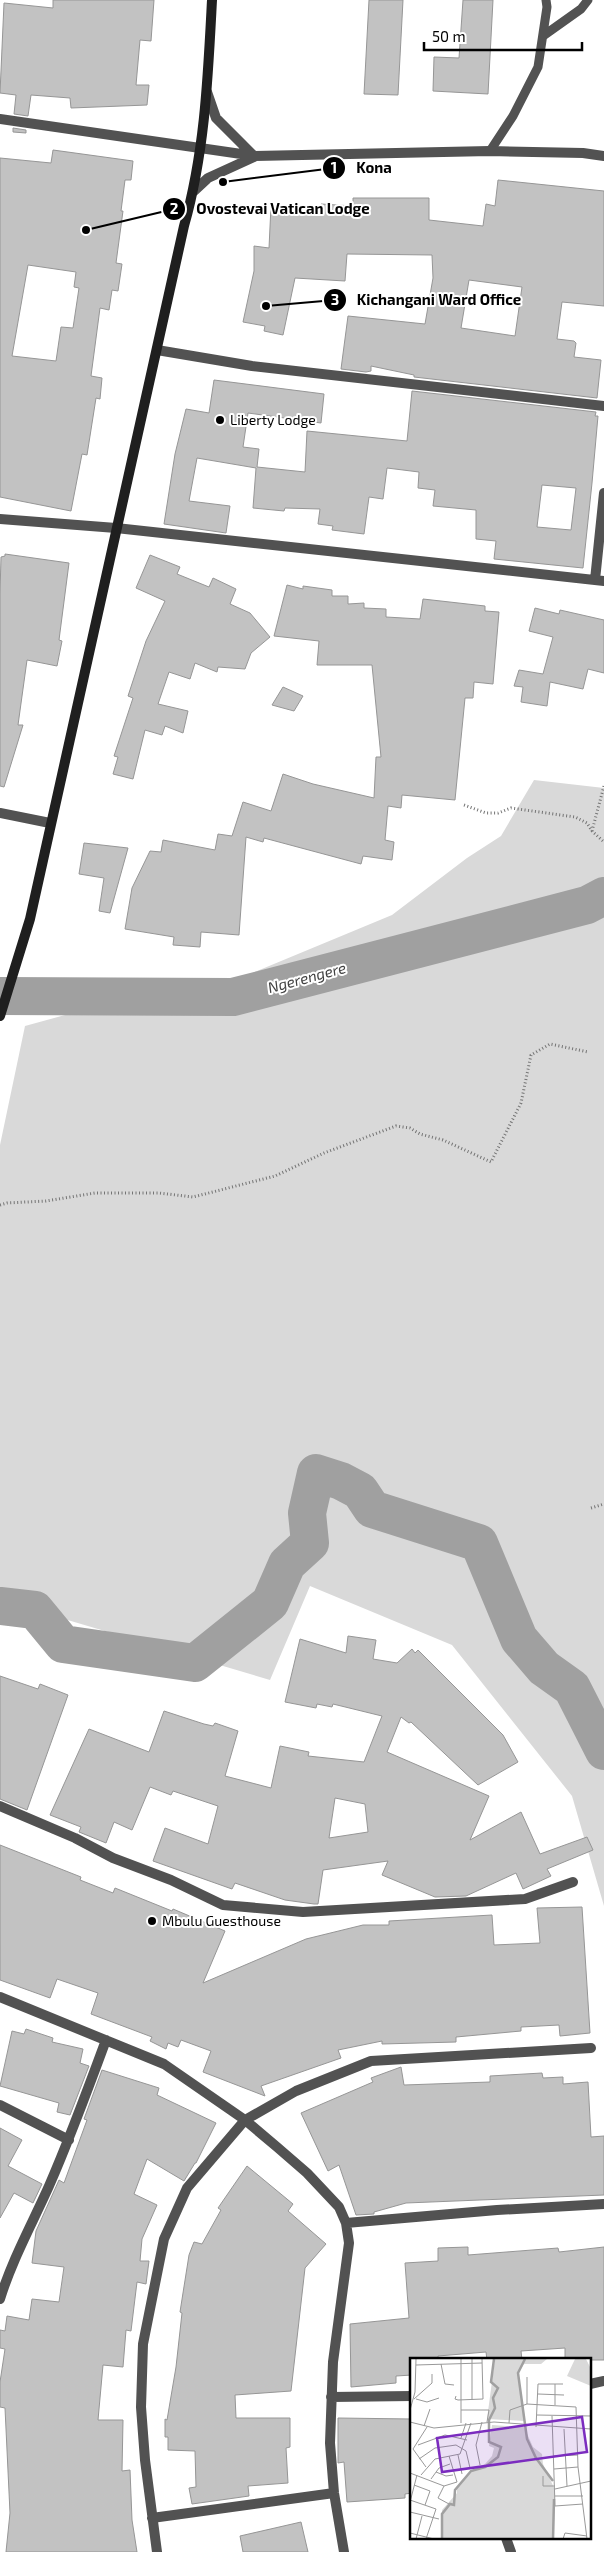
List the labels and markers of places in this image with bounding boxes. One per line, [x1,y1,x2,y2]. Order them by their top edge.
callout: Kona [322,153,402,183]
callout: Ovostevai Vatican Lodge [161,194,380,224]
callout: Kichangani Ward Office [322,285,532,315]
place label: Liberty Lodge [230,411,316,428]
marker: Liberty Lodge [214,414,226,426]
place label: Mbulu Guesthouse [162,1912,281,1929]
marker: Mbulu Guesthouse [146,1915,158,1927]

